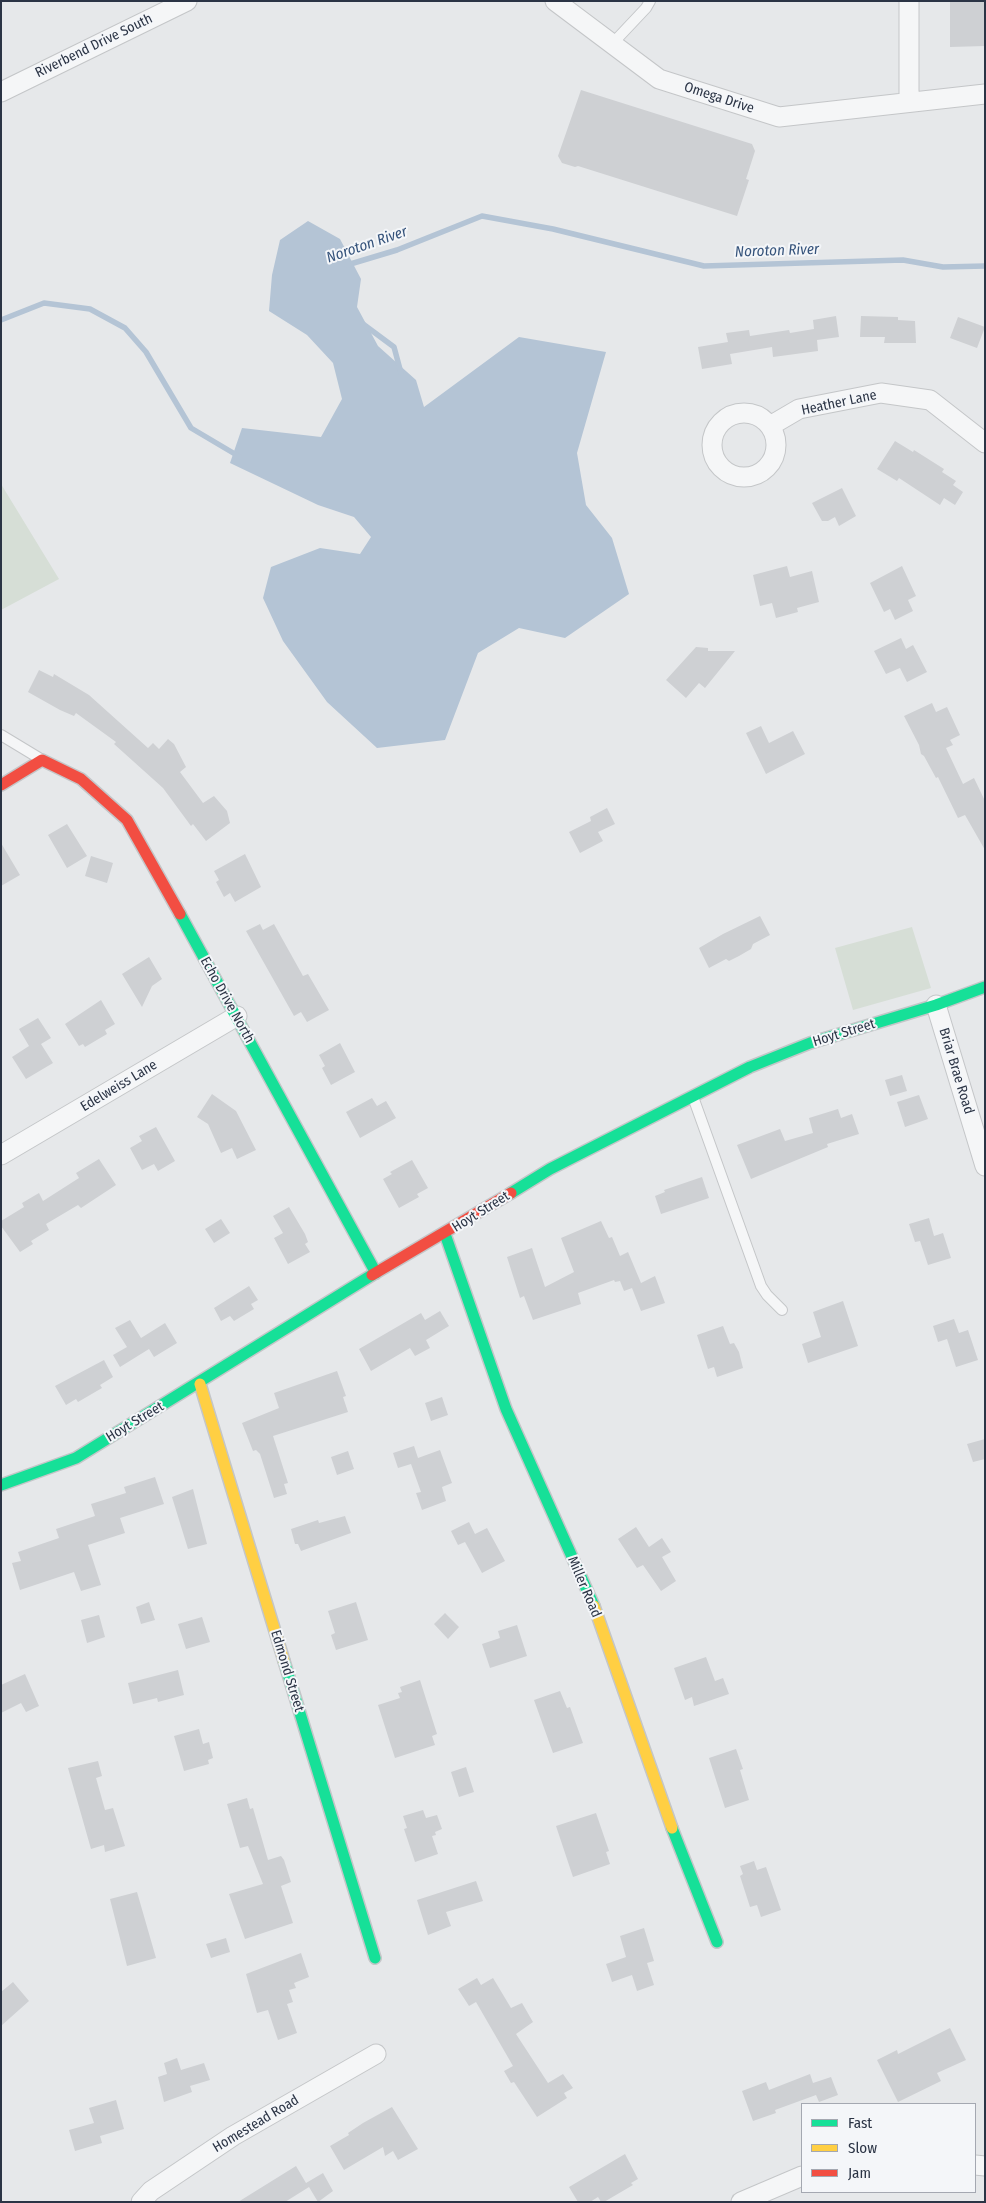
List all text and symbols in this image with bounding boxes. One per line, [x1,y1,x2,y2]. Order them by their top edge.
street label: Riverbend Drive South [33,10,155,82]
street label: Omega Drive [682,79,756,117]
water label: Noroton River [324,223,410,267]
water label: Noroton River [735,241,819,261]
street label: Heather Lane [800,387,878,419]
street label: Echo Drive North [196,954,258,1046]
street label: Hoyt Street [811,1016,877,1050]
street label: Briar Brae Road [935,1026,977,1116]
street label: Edelweiss Lane [78,1057,160,1115]
street label: Hoyt Street [449,1188,513,1236]
street label: Hoyt Street [103,1398,167,1446]
street label: Miller Road [564,1554,604,1620]
street label: Edmond Street [267,1628,307,1714]
street label: Homestead Road [210,2092,302,2156]
legend [801,2103,976,2193]
text: Fast [848,2114,872,2132]
text: Slow [848,2139,877,2157]
text: Jam [848,2164,871,2182]

